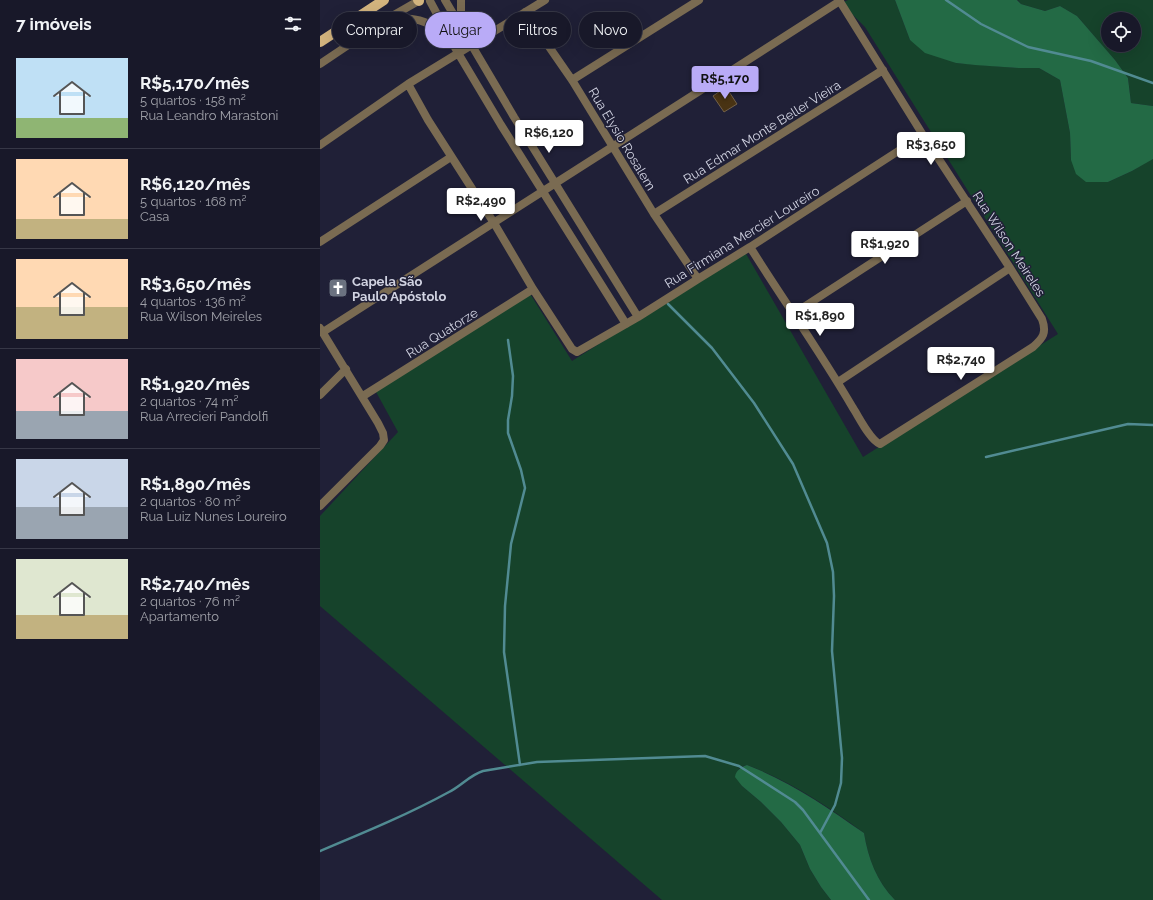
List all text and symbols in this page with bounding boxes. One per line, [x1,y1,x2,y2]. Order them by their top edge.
chip: Comprar [332,12,417,48]
chip: Alugar [425,12,496,48]
chip: Filtros [504,12,571,48]
chip: Novo [579,12,642,48]
map controls [1101,12,1141,52]
button: locate [1101,12,1141,52]
icon: filters [282,13,304,35]
text: 7 imóveis [16,14,92,34]
pin: R$5,170 [688,66,762,100]
text: R$5,170 [701,71,749,86]
text: R$5,170/mês [140,73,249,93]
icon: home [48,74,96,122]
street label: Rua Edmar Monte Beller Vieira [681,77,843,187]
street label: Rua Elysio Rosalem [585,85,659,193]
text: 5 quartos · 158 m² [140,93,246,108]
text: Rua Leandro Marastoni [140,108,278,123]
pin: R$6,120 [512,120,586,154]
text: R$6,120 [524,125,574,140]
pin: R$3,650 [894,132,968,166]
text: R$3,650 [906,137,956,152]
text: R$6,120/mês [140,174,250,194]
icon: home [48,175,96,223]
street label: Rua Firmiana Mercier Loureiro [662,183,822,291]
pin: R$2,490 [444,188,518,222]
street label: Rua Wilson Meireles [969,189,1049,299]
text: R$2,490 [456,193,506,208]
text: 5 quartos · 168 m² [140,194,247,209]
text: Casa [140,209,169,224]
pin: R$1,920 [848,231,922,265]
text: R$1,920 [860,236,910,251]
text: R$3,650/mês [140,274,251,294]
place label: Capela São Paulo Apóstolo [352,274,446,304]
icon: home [48,275,96,323]
church icon: Capela São Paulo Apóstolo [327,277,349,299]
text: 4 quartos · 136 m² [140,294,246,309]
pin: R$1,890 [783,303,857,337]
street label: Rua Quatorze [403,305,481,361]
text: R$1,890 [795,308,845,323]
text: Rua Wilson Meireles [140,309,262,324]
pin: R$2,740 [924,347,998,381]
text: R$2,740 [936,352,986,367]
text: R$1,920/mês [140,374,250,394]
icon: home [48,375,96,423]
text: 2 quartos · 74 m² [140,394,239,409]
text: Rua Arrecieri Pandolfi [140,409,268,424]
text: R$1,890/mês [140,474,251,494]
icon: home [48,475,96,523]
text: 2 quartos · 80 m² [140,494,241,509]
text: Rua Luiz Nunes Loureiro [140,509,287,524]
text: R$2,740/mês [140,574,250,594]
icon: home [48,575,96,623]
text: 2 quartos · 76 m² [140,594,240,609]
text: Apartamento [140,609,219,624]

